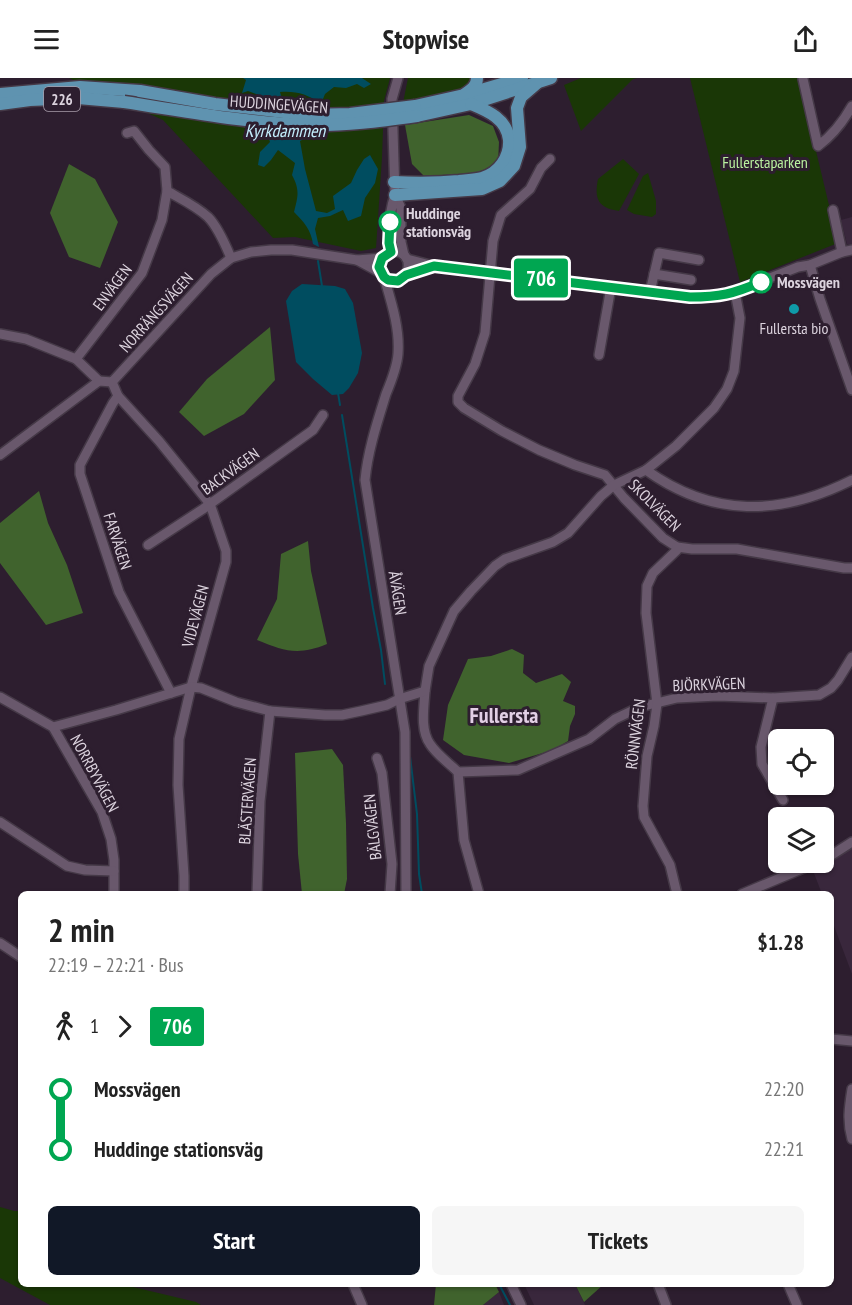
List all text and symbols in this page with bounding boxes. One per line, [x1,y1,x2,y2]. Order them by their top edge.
text: Stopwise [383,22,469,56]
icon: menu [30,23,63,56]
icon: share [789,23,822,56]
road number: 226 [44,87,80,111]
street label: HUDDINGEVÄGEN [229,91,329,117]
water label: Kyrkdammen [245,119,326,142]
park label: Fullerstaparken [722,152,808,172]
place label: Huddinge stationsväg [406,203,471,241]
marker: Huddinge stationsväg [379,211,401,233]
line badge: 706 [506,258,576,298]
street label: ENVÄGEN [88,260,136,314]
text: 706 [526,265,556,292]
street label: NORRÄNGSVÄGEN [115,268,197,356]
marker: Mossvägen [750,271,772,293]
place label: Mossvägen [777,272,840,292]
marker: Fullersta bio [787,302,801,316]
place label: Fullersta bio [760,318,829,338]
street label: BACKVÄGEN [197,443,263,499]
street label: SKOLVÄGEN [625,475,685,535]
street label: FARVÄGEN [99,510,137,572]
street label: ÅVÄGEN [385,570,411,616]
street label: VIDEVÄGEN [177,583,213,650]
street label: BJÖRKVÄGEN [672,673,746,695]
street label: RÖNNVÄGEN [621,698,649,770]
district label: Fullersta [470,701,538,729]
map controls [768,729,834,873]
button: locate [768,729,834,795]
street label: NORRBYVÄGEN [66,731,124,815]
street label: BLÄSTERVÄGEN [234,757,260,845]
street label: BÄLGVÄGEN [359,793,385,861]
button: layers [768,807,834,873]
text: 2 min [48,908,115,951]
text: $1.28 [757,928,804,956]
text: 22:19 – 22:21 · Bus [48,952,183,978]
icon: walk [48,1010,81,1043]
icon: forward [108,1010,141,1043]
text: 1 [90,1013,99,1039]
text: 706 [162,1013,192,1040]
text: Mossvägen [94,1075,181,1103]
text: 22:20 [764,1076,804,1102]
text: Huddinge stationsväg [94,1135,263,1163]
text: 22:21 [764,1136,804,1162]
button: Start [48,1206,420,1275]
button: Tickets [432,1206,804,1275]

